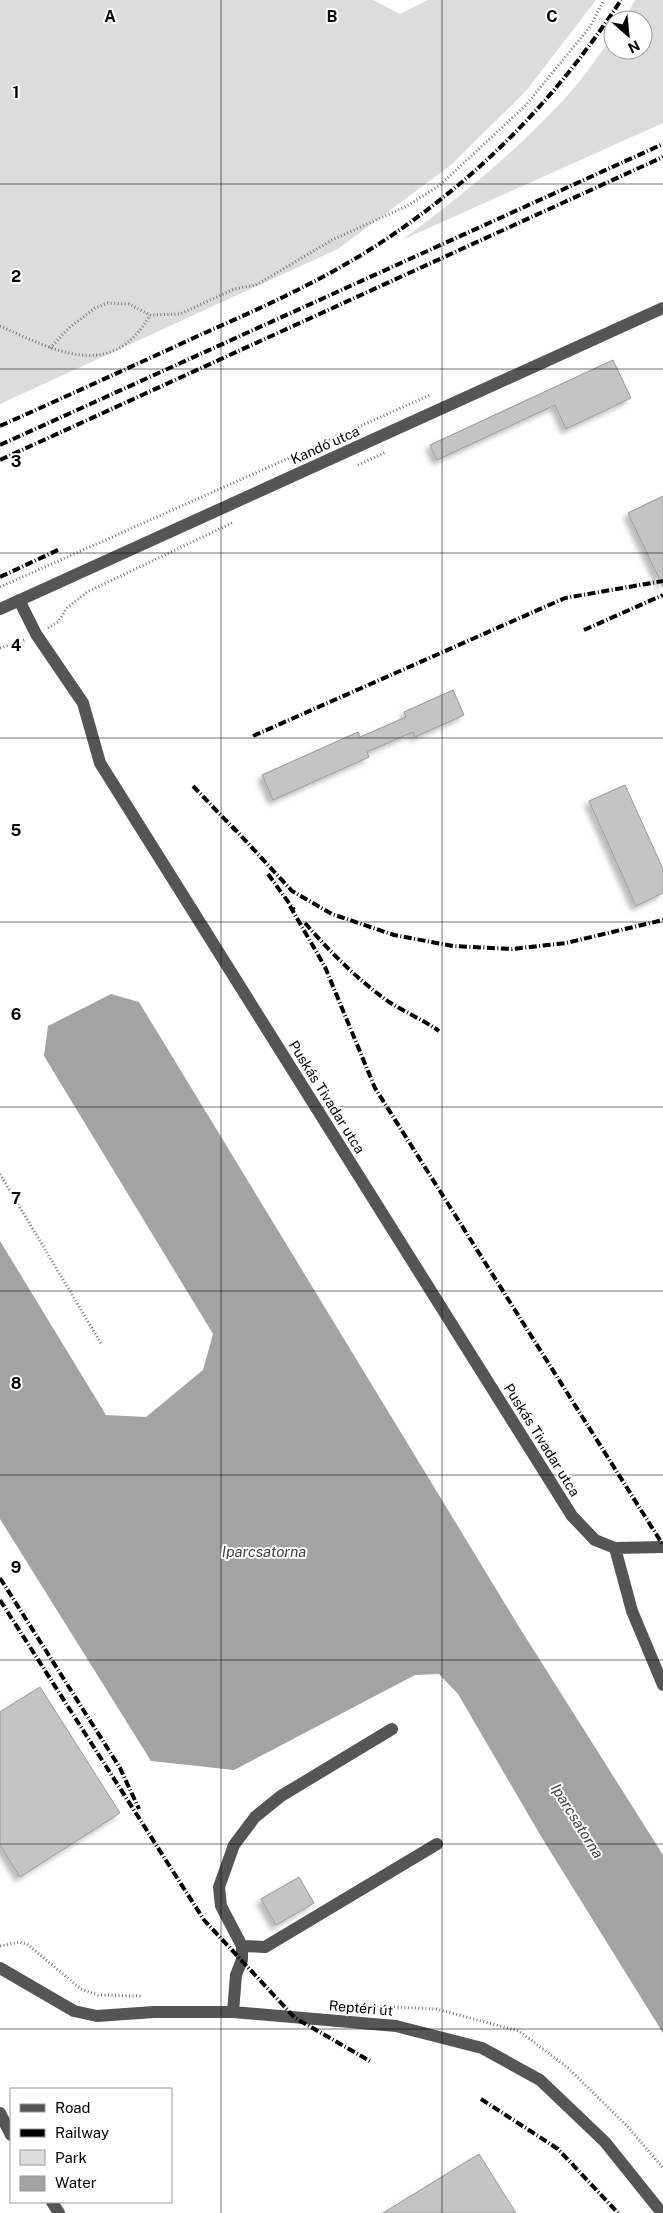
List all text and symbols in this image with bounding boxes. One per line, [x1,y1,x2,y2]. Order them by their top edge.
text: A [104,7,116,26]
text: B [327,7,338,26]
text: C [546,7,558,26]
north arrow [603,10,653,60]
text: N [625,37,642,56]
text: 1 [13,83,19,102]
text: 2 [11,267,21,286]
street label: Kandó utca [288,423,362,467]
text: 3 [11,452,21,471]
text: 4 [11,636,22,655]
text: 5 [11,821,22,840]
text: 6 [11,1005,21,1024]
street label: Puskás Tivadar utca [286,1038,368,1156]
text: 7 [11,1189,21,1208]
text: 8 [11,1374,22,1393]
street label: Puskás Tivadar utca [501,1381,583,1499]
water label: Iparcsatorna [222,1543,306,1560]
text: 9 [11,1558,21,1577]
water label: Iparcsatorna [548,1780,607,1861]
street label: Reptéri út [328,1997,394,2019]
legend [10,2088,172,2203]
text: Road [55,2099,91,2116]
text: Railway [55,2124,109,2141]
text: Park [55,2149,87,2166]
text: Water [55,2174,97,2191]

